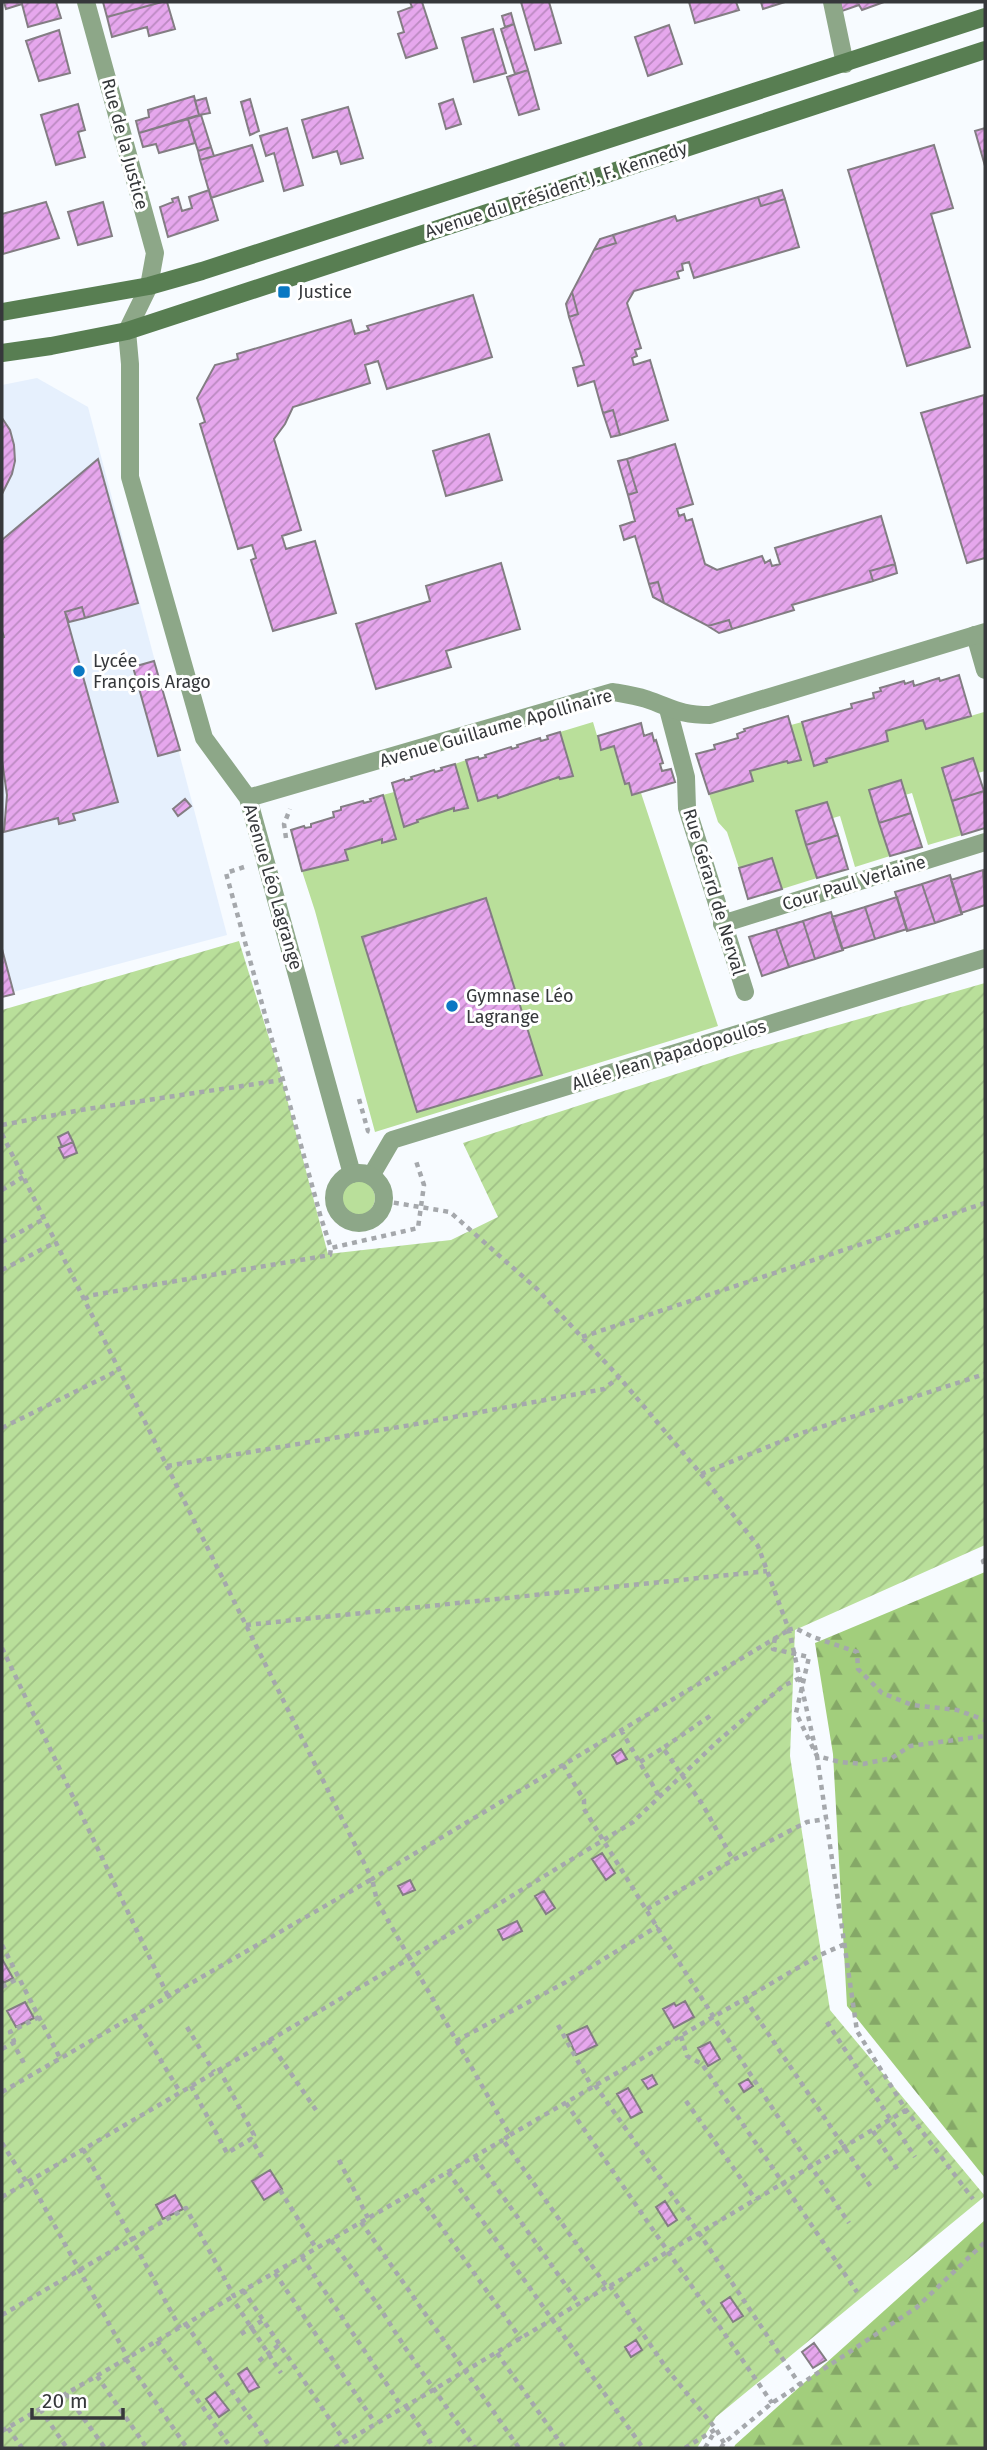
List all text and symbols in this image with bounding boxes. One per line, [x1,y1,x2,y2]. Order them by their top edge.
street label: Rue de la Justice [97,76,153,212]
street label: Avenue du Président J. F. Kennedy [422,137,690,243]
place label: Justice [298,281,352,303]
marker: Justice [276,284,292,300]
place label: Lycée François Arago [93,650,211,693]
marker: Lycée François Arago [71,663,87,679]
street label: Avenue Guillaume Apollinaire [377,684,615,772]
street label: Avenue Léo Lagrange [239,802,307,972]
street label: Rue Gérard de Nerval [678,806,750,978]
street label: Cour Paul Verlaine [780,851,928,915]
place label: Gymnase Léo Lagrange [466,985,574,1028]
marker: Gymnase Léo Lagrange [444,998,460,1014]
street label: Allée Jean Papadopoulos [569,1015,769,1095]
scale bar [32,2376,122,2420]
text: 20 m [42,2388,88,2414]

